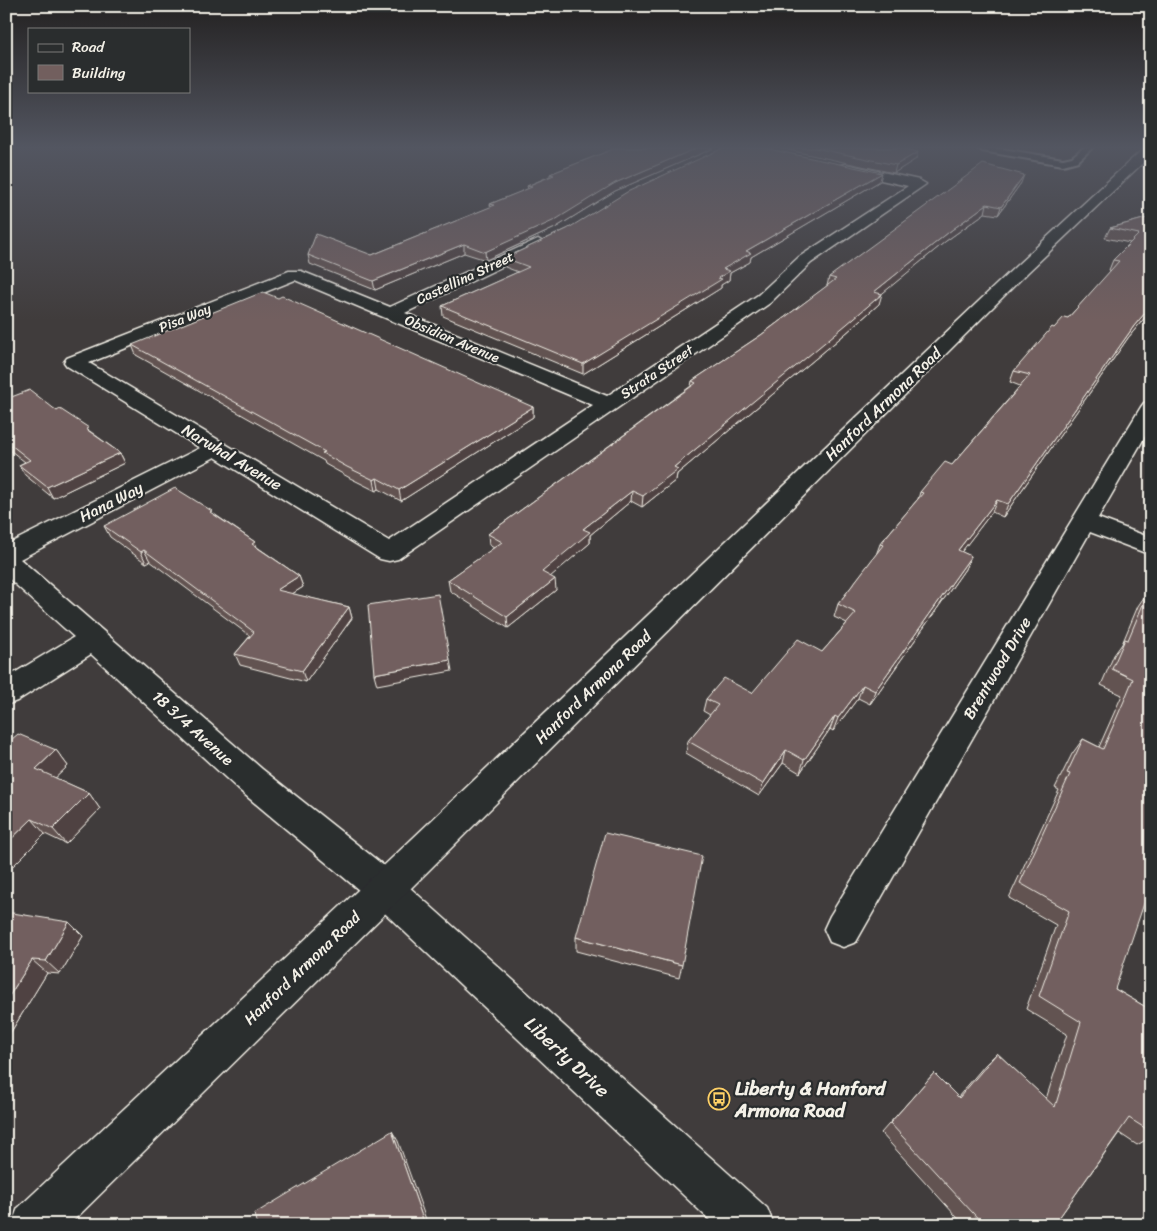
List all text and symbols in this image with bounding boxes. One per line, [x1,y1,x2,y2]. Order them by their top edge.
legend [28,28,190,92]
text: Road [72,34,105,60]
text: Building [72,60,126,86]
street label: Castellina Street [412,244,518,312]
street label: Pisa Way [155,296,216,340]
street label: Obsidian Avenue [401,308,504,370]
street label: Strata Street [615,337,700,406]
street label: Hanford Armona Road [817,339,950,468]
street label: Narwhal Avenue [176,415,288,499]
street label: Hana Way [74,473,149,531]
street label: Brentwood Drive [955,611,1039,725]
street label: Hanford Armona Road [527,622,660,751]
street label: 18 3/4 Avenue [145,683,241,773]
street label: Hanford Armona Road [236,903,369,1032]
street label: Liberty Drive [516,1008,618,1106]
place label: Liberty & Hanford Armona Road [734,1072,887,1127]
bus stop icon: Liberty & Hanford Armona Road [707,1087,731,1111]

